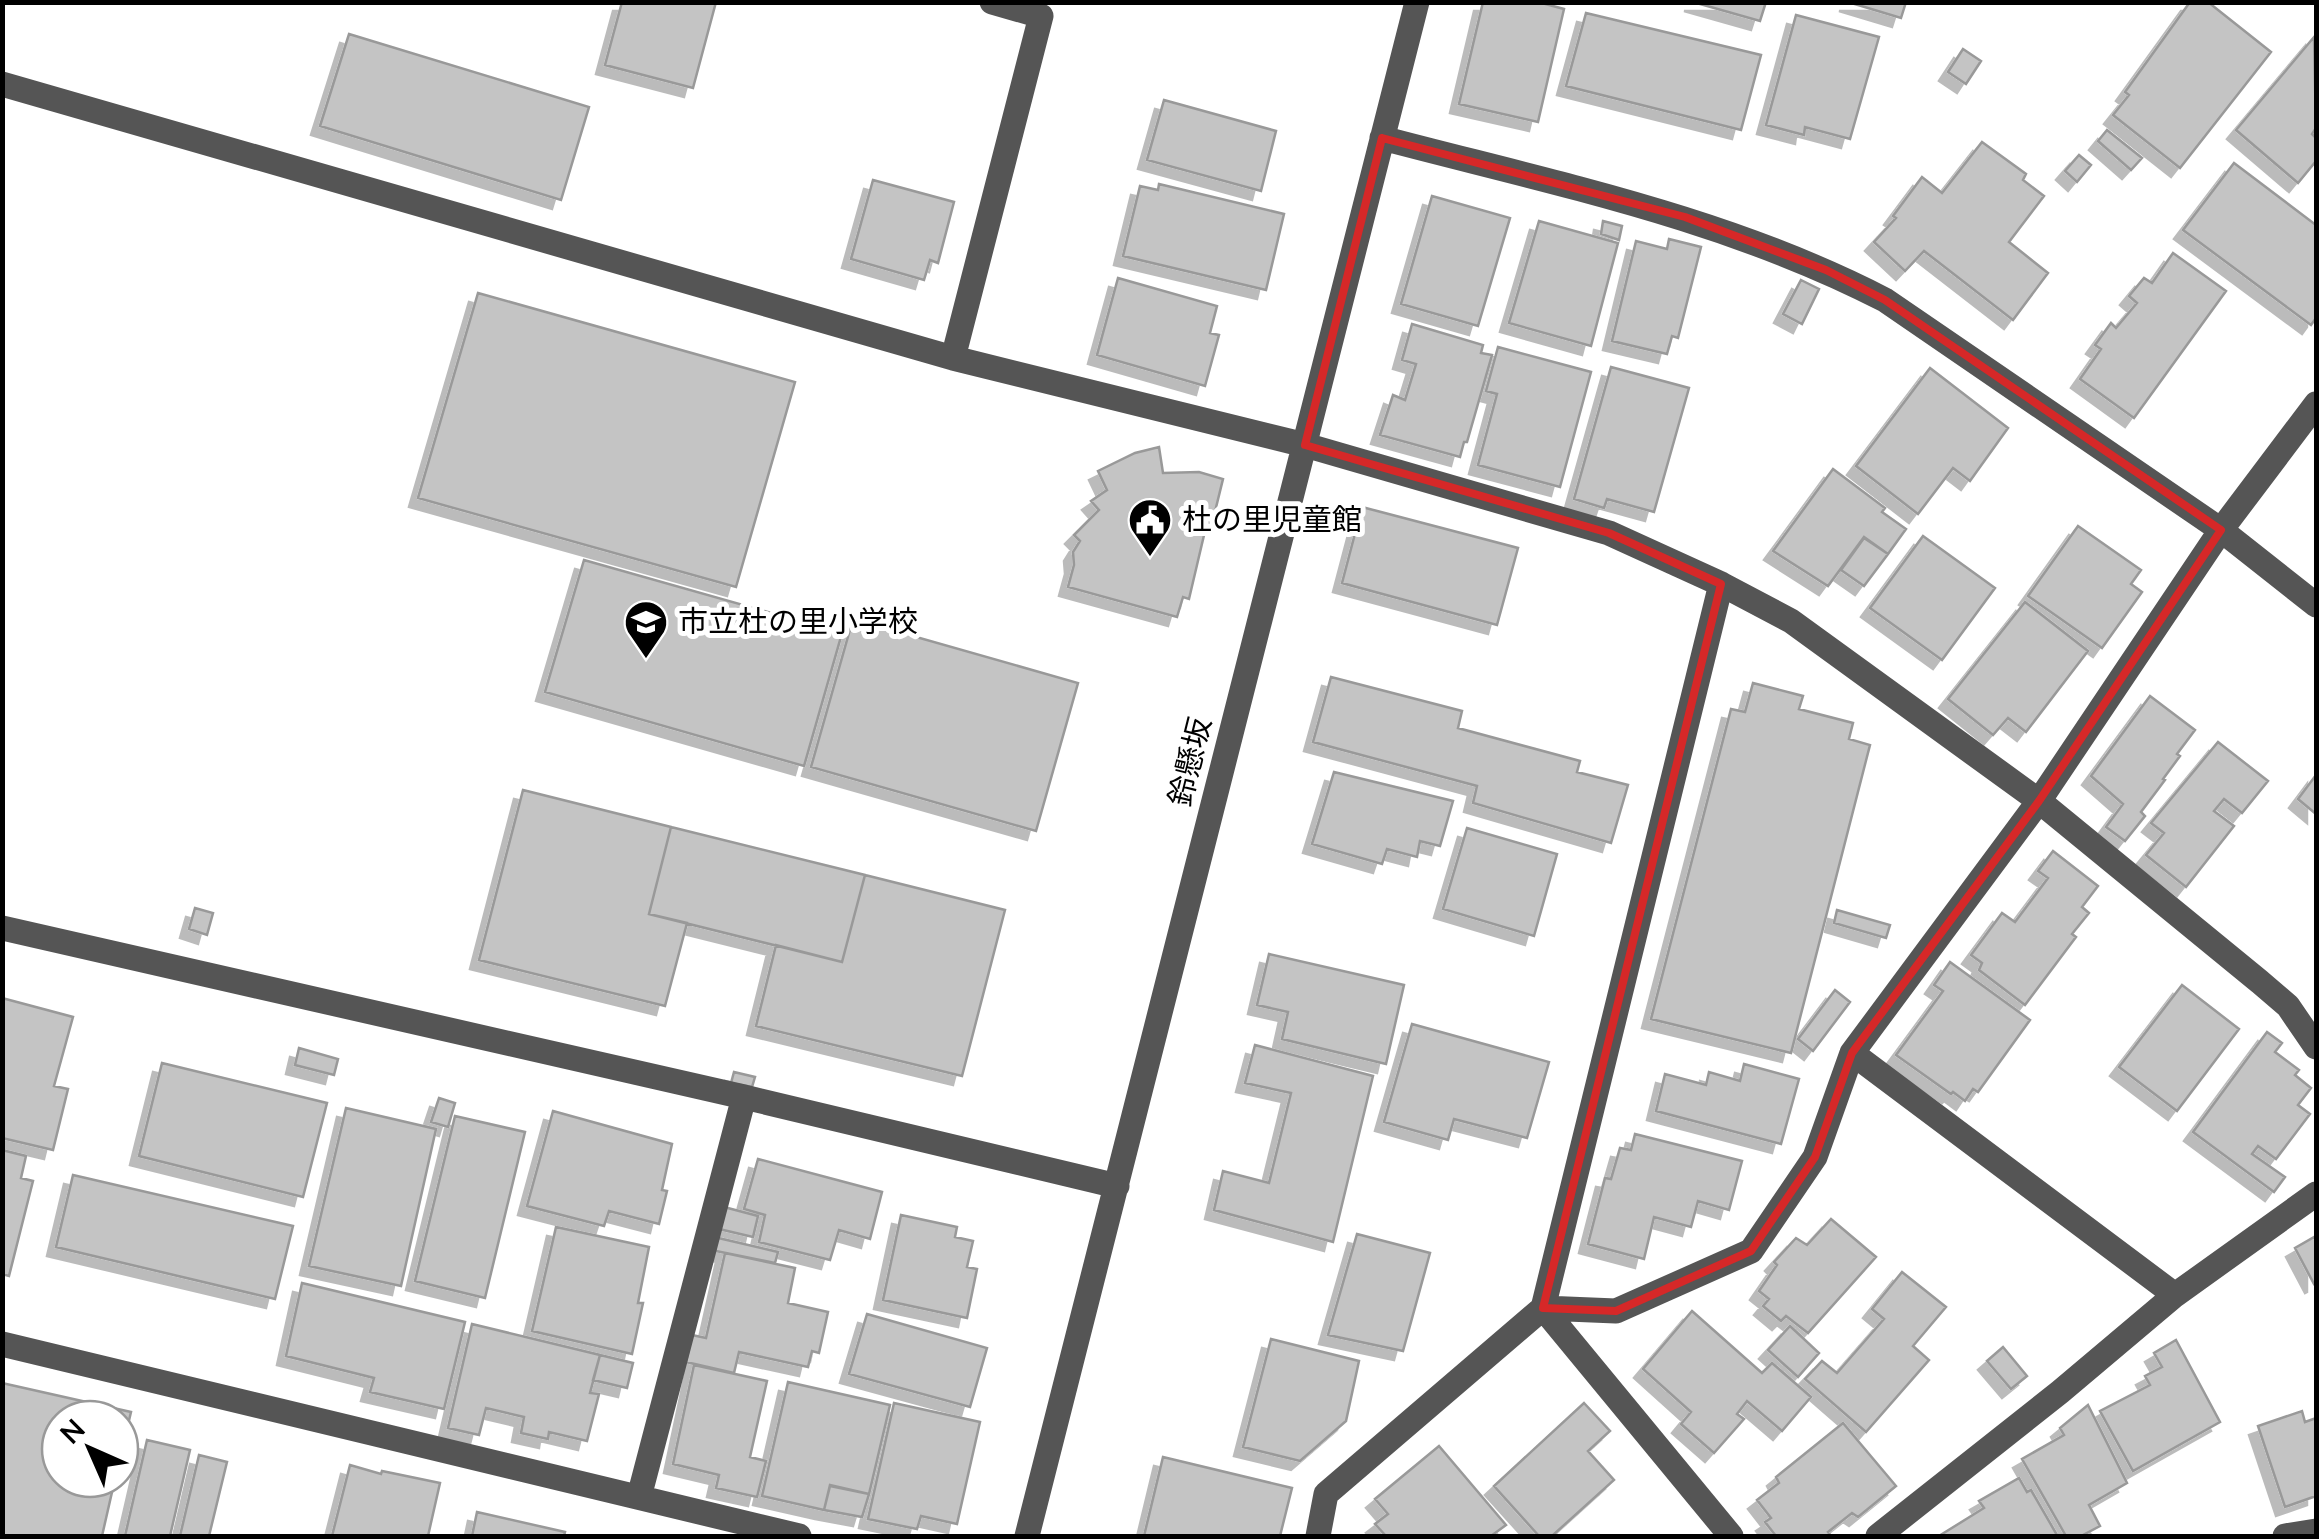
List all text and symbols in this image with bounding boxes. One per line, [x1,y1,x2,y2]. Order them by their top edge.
public building icon: 杜の里児童館 [1127,497,1173,558]
place label: 杜の里児童館 [1182,500,1362,541]
school or university icon: 市立杜の里小学校 [623,599,669,660]
place label: 市立杜の里小学校 [678,602,918,643]
street label: 鈴懸坂 [1160,713,1222,811]
north arrow [40,1399,140,1499]
text: N [52,1411,94,1453]

